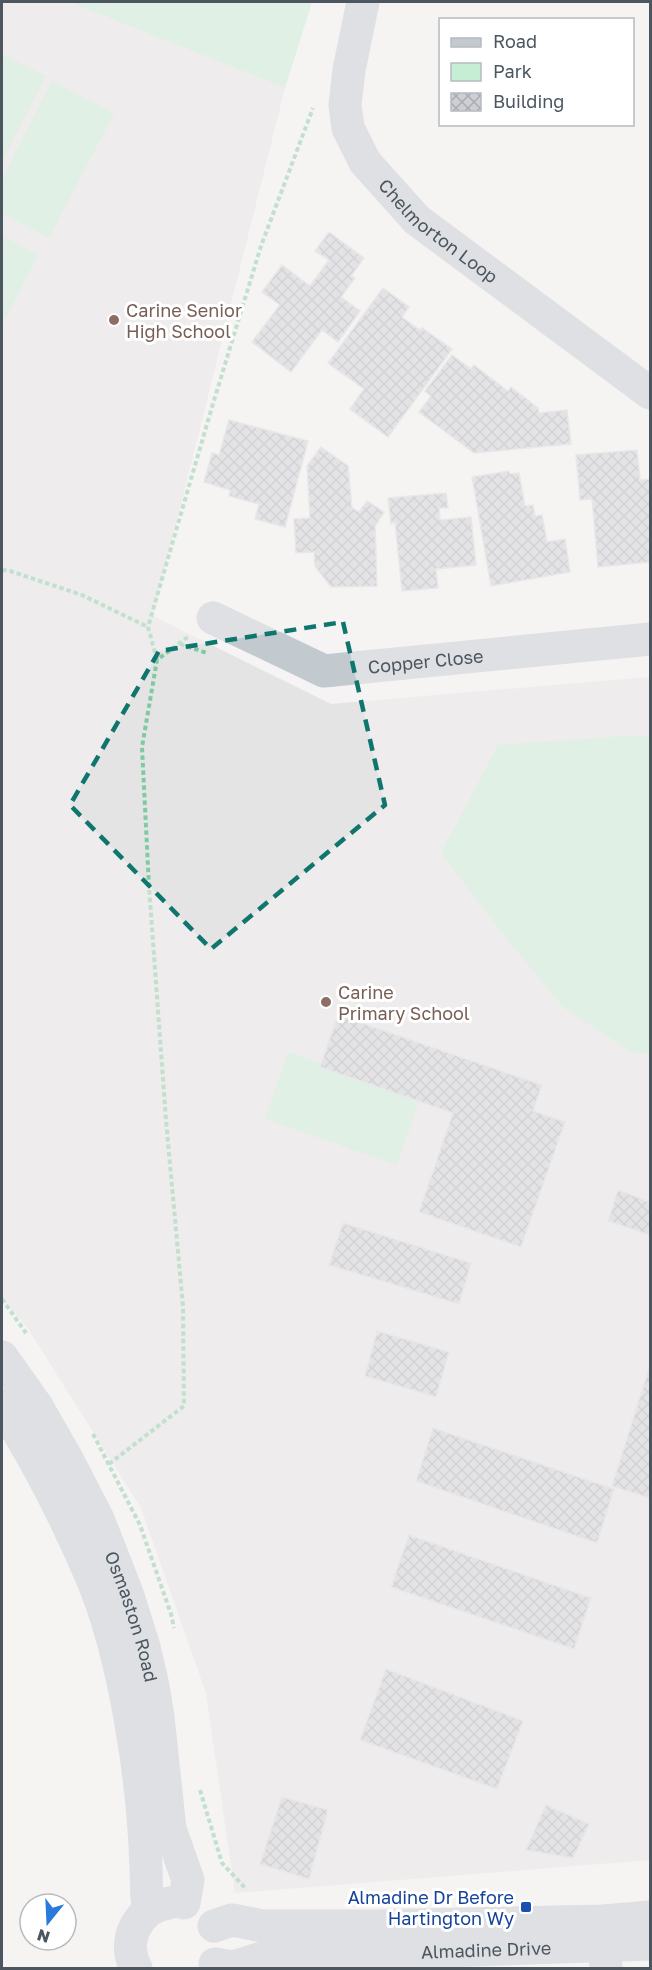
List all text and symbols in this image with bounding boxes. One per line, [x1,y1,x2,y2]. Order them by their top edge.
legend [439,18,634,126]
text: Road [493,30,537,52]
text: Park [493,60,532,82]
text: Building [493,90,564,112]
street label: Chelmorton Loop [374,174,502,287]
place label: Carine Senior High School [126,299,242,342]
marker: Carine Senior High School [107,313,121,327]
street label: Copper Close [367,644,484,678]
place label: Carine Primary School [338,981,470,1024]
marker: Carine Primary School [319,995,333,1009]
street label: Osmaston Road [101,1548,163,1684]
place label: Almadine Dr Before Hartington Wy [348,1886,514,1929]
north arrow [18,1892,78,1952]
marker: Almadine Dr Before Hartington Wy [519,1900,533,1914]
text: N [34,1925,52,1948]
street label: Almadine Drive [421,1936,552,1963]

